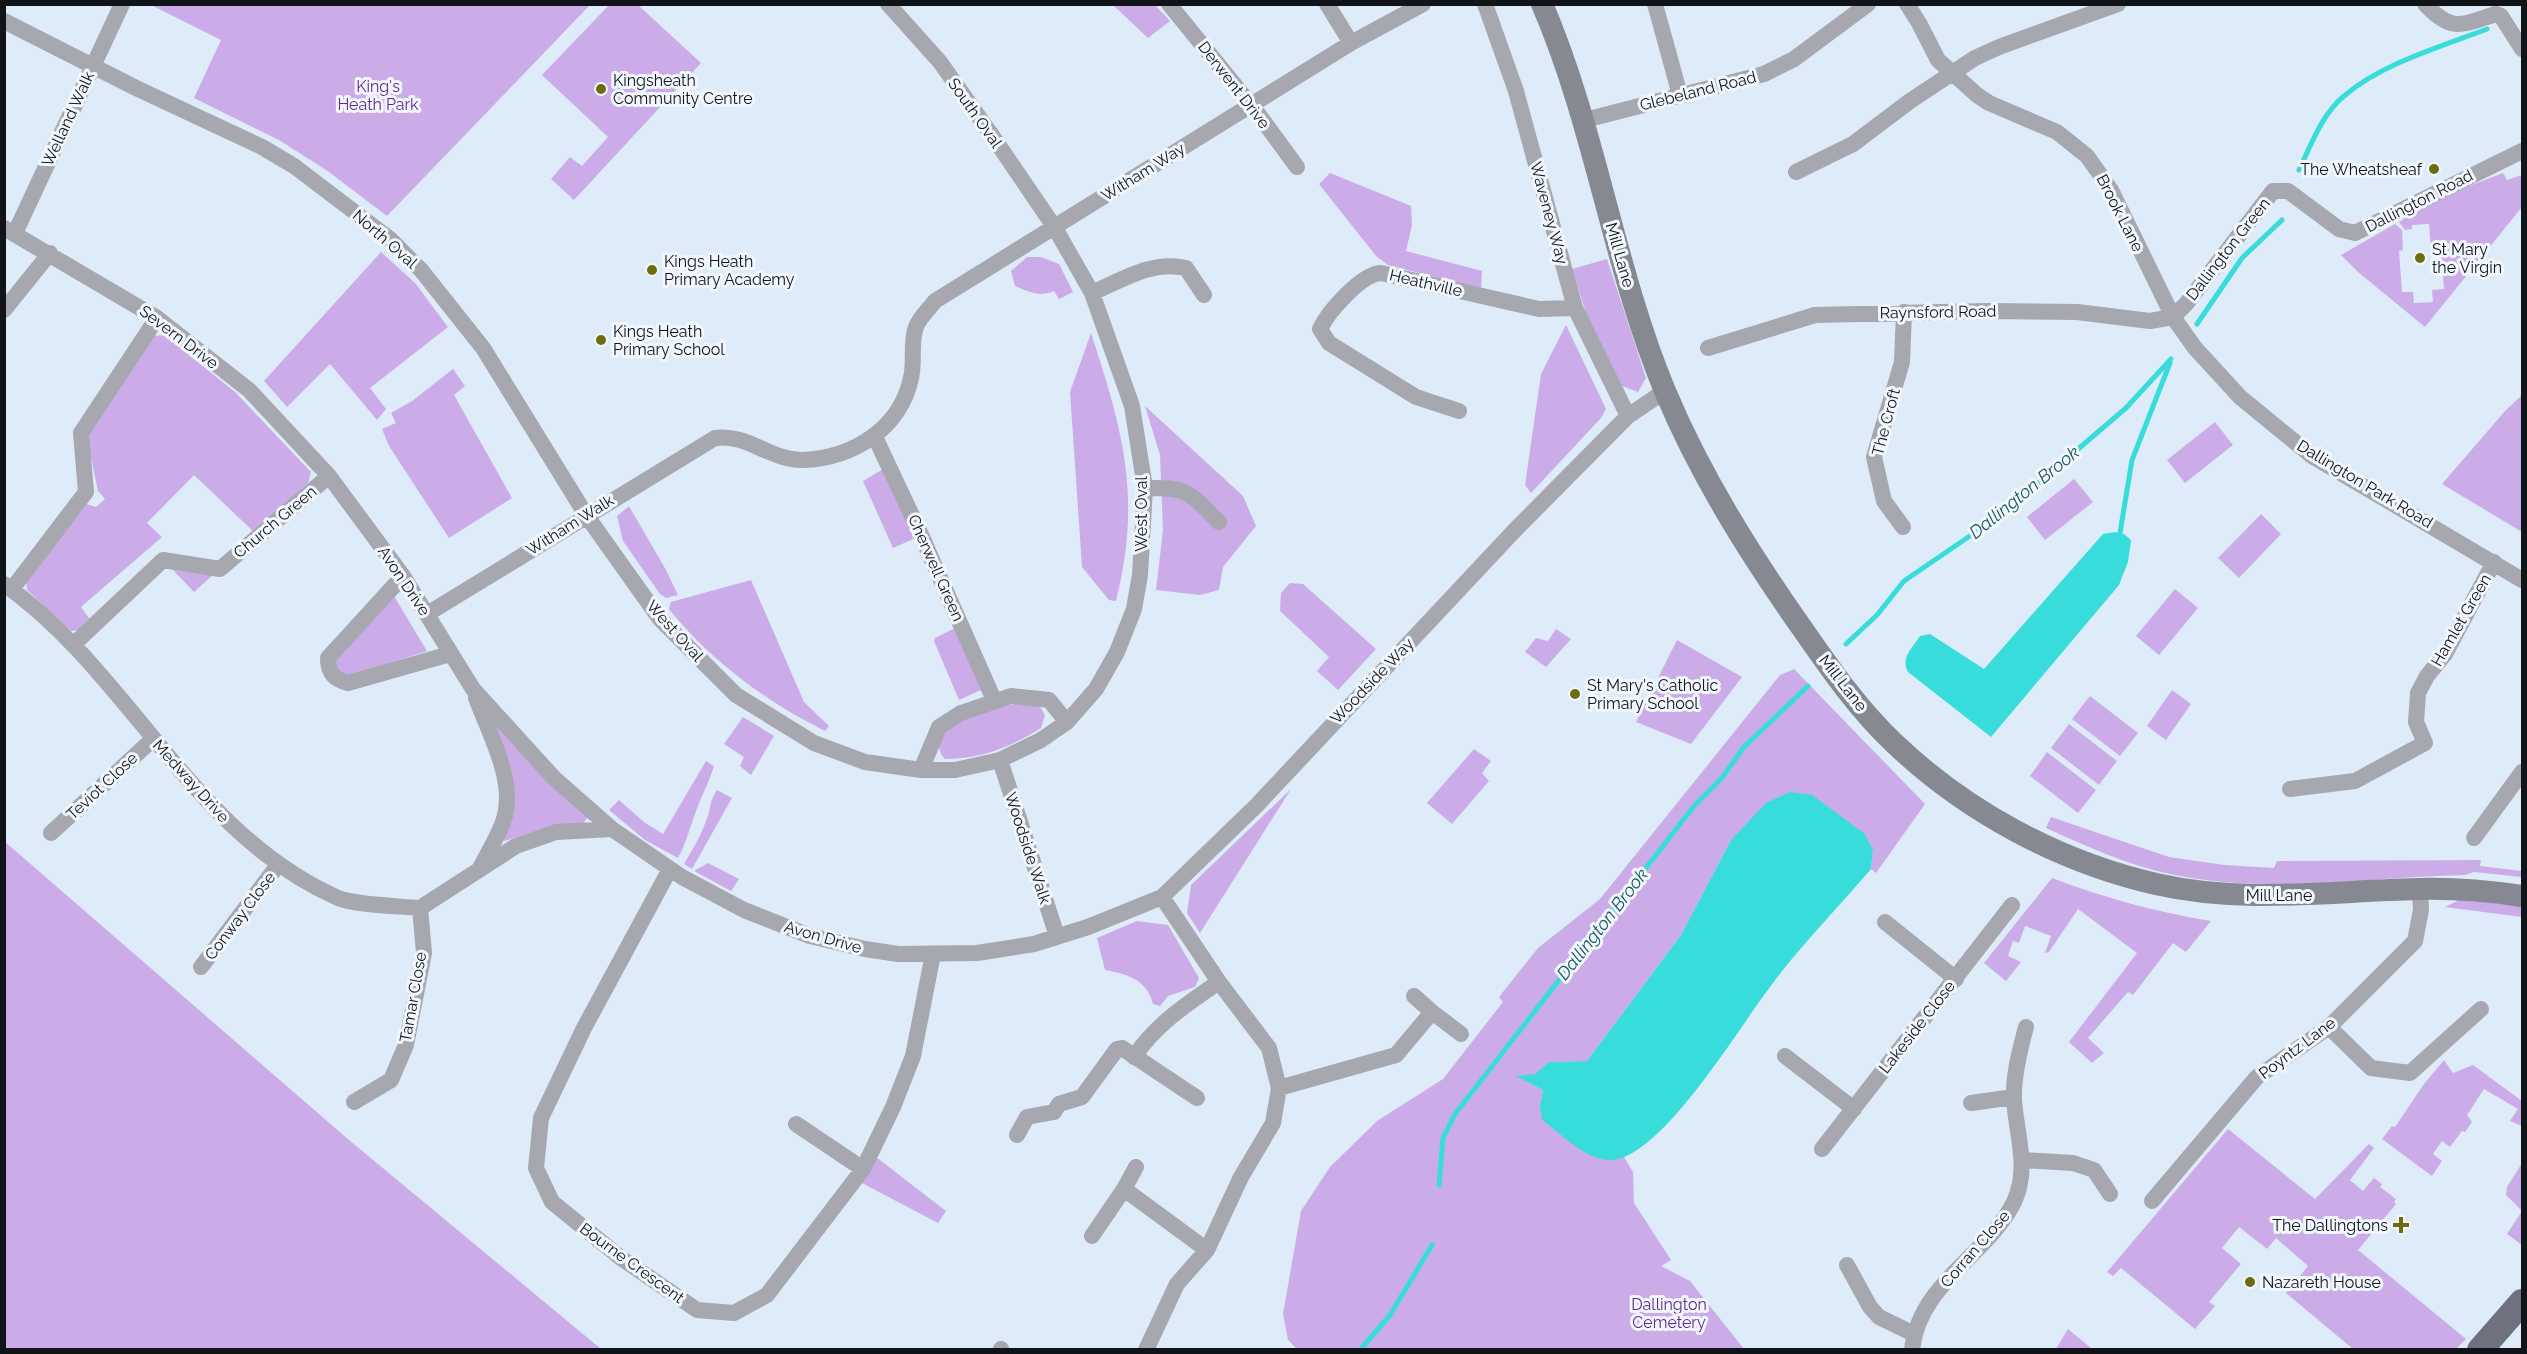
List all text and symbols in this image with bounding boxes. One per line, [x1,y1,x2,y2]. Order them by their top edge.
street label: Derwent Drive [1194,38,1274,132]
street label: Glebeland Road [1638,67,1758,115]
street label: Welland Walk [38,68,99,170]
place label: Kingsheath Community Centre [613,71,753,108]
street label: South Oval [944,74,1006,152]
park label: King's Heath Park [337,77,419,114]
marker: Kingsheath Community Centre [594,82,608,96]
street label: Witham Way [1098,139,1189,205]
street label: Waveney Way [1526,160,1572,267]
place label: The Wheatsheaf [2300,160,2423,179]
marker: The Wheatsheaf [2427,162,2441,176]
street label: Dallington Road [2362,166,2476,236]
street label: Brook Lane [2092,171,2148,255]
street label: Dallington Green [2182,194,2274,304]
street label: North Oval [349,206,422,273]
street label: Mill Lane [1602,220,1638,290]
place label: St Mary the Virgin [2432,240,2502,277]
marker: St Mary the Virgin [2413,251,2427,265]
place label: Kings Heath Primary Academy [664,252,795,289]
marker: Kings Heath Primary Academy [645,263,659,277]
street label: Heathville [1388,265,1464,301]
street label: Severn Drive [136,301,222,373]
street label: Raynsford Road [1879,301,1997,323]
place label: Kings Heath Primary School [613,322,725,359]
marker: Kings Heath Primary School [594,333,608,347]
street label: The Croft [1868,386,1904,458]
street label: Dallington Park Road [2294,436,2436,532]
water label: Dallington Brook [1965,441,2084,543]
street label: West Oval [1132,476,1151,552]
street label: Church Green [230,482,320,562]
street label: Witham Walk [523,490,618,559]
street label: Cherwell Green [904,512,968,624]
street label: Avon Drive [374,543,434,619]
street label: Hamlet Green [2427,571,2495,669]
street label: West Oval [643,597,708,666]
street label: Woodside Way [1326,634,1418,728]
street label: Mill Lane [1815,651,1871,715]
place label: St Mary's Catholic Primary School [1587,676,1718,713]
marker: St Mary's Catholic Primary School [1568,687,1582,701]
street label: Medway Drive [149,736,233,826]
street label: Teviot Close [63,748,141,824]
street label: Woodside Walk [1001,790,1055,907]
water label: Dallington Brook [1552,864,1652,984]
street label: Conway Close [201,868,279,964]
street label: Mill Lane [2246,886,2312,905]
street label: Avon Drive [782,917,864,957]
street label: Tamar Close [396,950,430,1044]
street label: Lakeside Close [1875,977,1959,1077]
street label: Poyntz Lane [2255,1013,2339,1083]
street label: Corran Close [1936,1207,2014,1291]
place label: The Dallingtons [2272,1216,2388,1235]
marker: The Dallingtons [2392,1216,2410,1234]
street label: Bourne Crescent [576,1219,688,1308]
place label: Nazareth House [2262,1273,2381,1292]
marker: Nazareth House [2243,1275,2257,1289]
park label: Dallington Cemetery [1631,1295,1707,1332]

